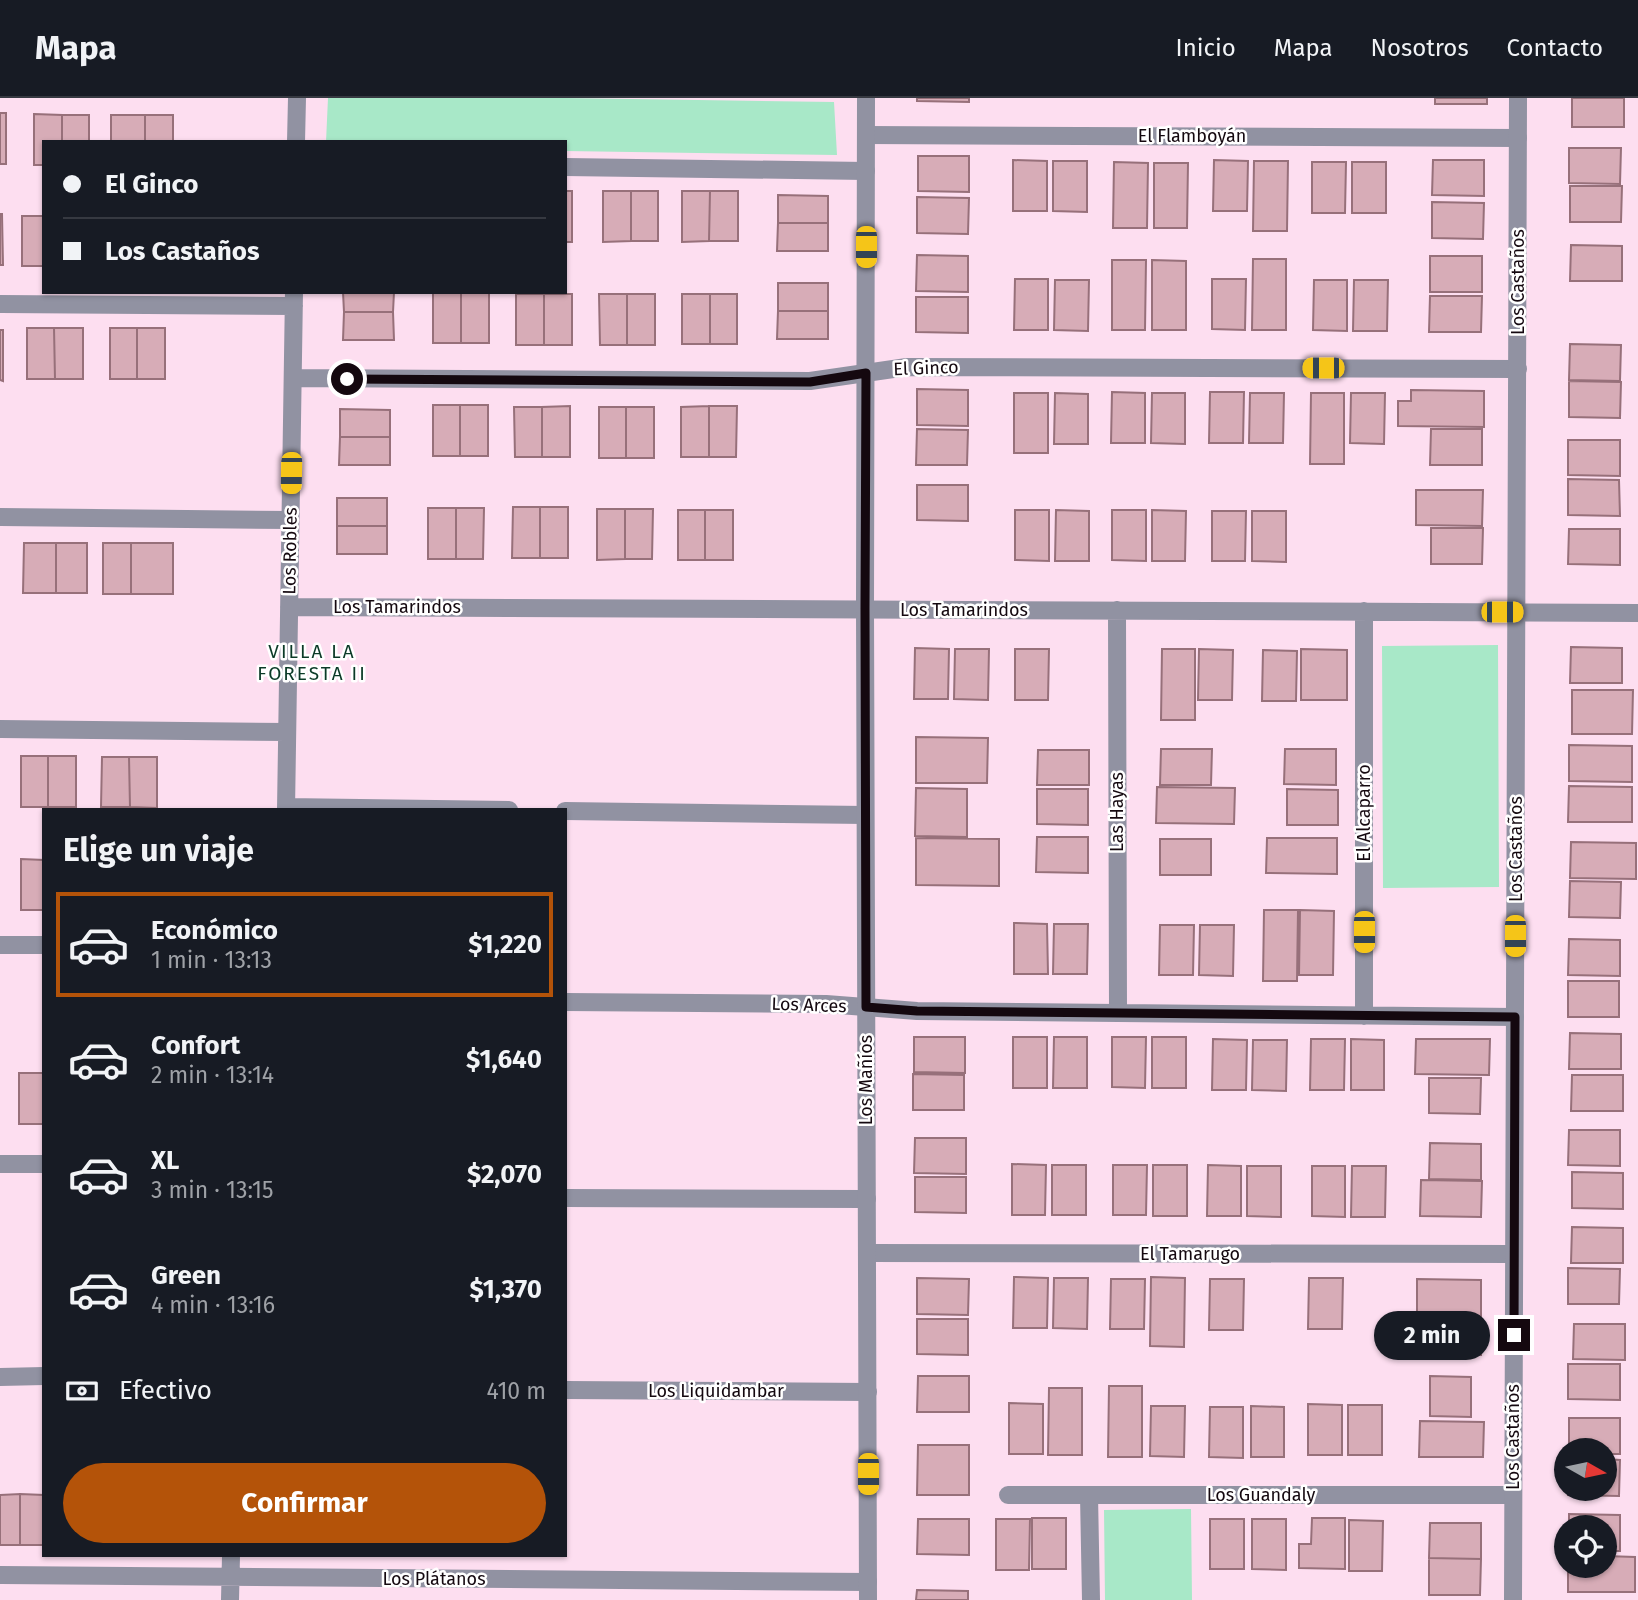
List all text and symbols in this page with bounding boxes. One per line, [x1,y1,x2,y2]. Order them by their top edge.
text: Mapa [35,28,116,68]
text: Inicio [1176,34,1236,62]
text: Mapa [1274,34,1333,62]
text: Nosotros [1371,34,1469,62]
text: Contacto [1507,34,1603,62]
street label: El Flamboyán [1138,125,1246,147]
text: El Ginco [105,169,199,200]
car [856,226,877,268]
street label: Los Castaños [1507,229,1529,335]
text: Los Castaños [105,236,260,267]
street label: El Ginco [893,356,959,380]
car [1303,358,1345,379]
route start [331,363,363,395]
car [281,452,302,494]
street label: Los Robles [278,507,302,595]
street label: Los Tamarindos [333,596,461,618]
street label: Los Tamarindos [900,599,1028,621]
car [1482,602,1524,623]
district label: VILLA LA FORESTA II [257,640,367,685]
street label: El Alcaparro [1353,764,1375,862]
street label: Las Hayas [1106,772,1128,852]
street label: Los Castaños [1505,796,1527,902]
text: Elige un viaje [63,831,254,869]
car [1354,911,1375,953]
icon: car [67,913,130,976]
text: Económico [151,915,278,946]
car [1505,915,1526,957]
text: $1,220 [468,929,542,960]
text: 1 min · 13:13 [151,946,272,974]
street label: Los Arces [771,993,847,1017]
icon: car [67,1028,130,1091]
text: Confort [151,1030,240,1061]
street label: Los Mañíos [855,1035,877,1125]
text: $1,640 [466,1044,542,1075]
text: 2 min · 13:14 [151,1061,274,1089]
icon: car [67,1143,130,1206]
text: XL [151,1145,179,1176]
text: $2,070 [467,1159,542,1190]
text: 3 min · 13:15 [151,1176,273,1204]
street label: El Tamarugo [1140,1243,1240,1265]
icon: car [67,1258,130,1321]
text: Green [151,1260,221,1291]
text: $1,370 [469,1274,542,1305]
text: 4 min · 13:16 [151,1291,275,1319]
callout: 2 min [1374,1310,1490,1360]
route end [1498,1319,1530,1351]
text: 2 min [1404,1321,1460,1349]
icon: cash [63,1372,101,1410]
text: Efectivo [119,1375,212,1406]
text: 410 m [486,1377,546,1405]
street label: Los Liquidambar [648,1380,784,1402]
street label: Los Castaños [1502,1384,1524,1490]
north arrow [1554,1438,1617,1502]
map controls [1554,1438,1617,1578]
car [858,1453,879,1495]
button: Confirmar [63,1463,546,1543]
street label: Los Guandaly [1207,1484,1315,1506]
button: locate [1554,1515,1617,1578]
street label: Los Plátanos [382,1568,486,1590]

